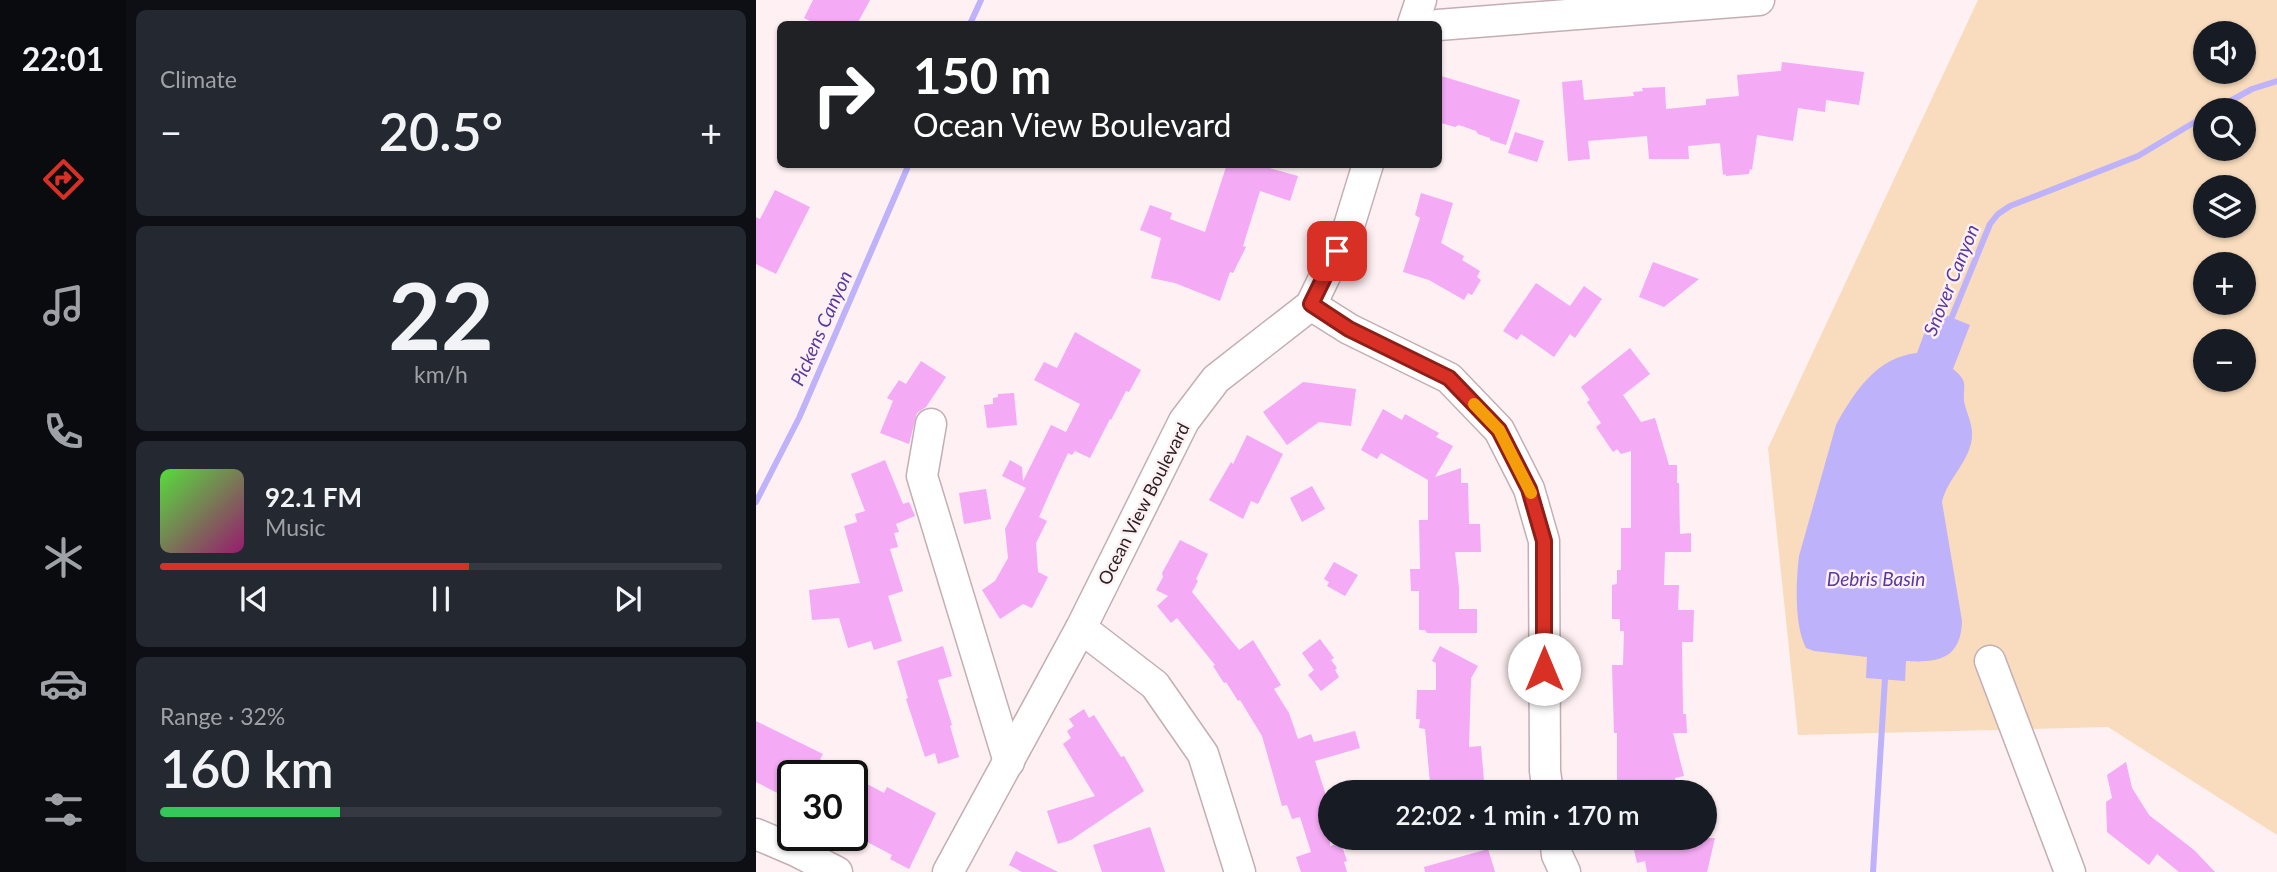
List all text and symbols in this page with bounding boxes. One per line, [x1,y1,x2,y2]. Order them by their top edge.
map controls [2193,21,2256,392]
button: sound [2193,21,2256,84]
text: 22:01 [22,39,104,78]
text: 150 m [913,46,1051,104]
icon: right [798,49,889,140]
text: Climate [160,65,237,93]
button: search [2193,98,2256,161]
text: 20.5° [379,100,503,162]
text: Ocean View Boulevard [913,105,1231,144]
text: − [160,109,182,155]
text: + [700,109,722,155]
icon: directions [39,155,88,204]
button: layers [2193,175,2256,238]
pin [1307,221,1367,281]
water label: Snover Canyon [1918,221,1983,339]
icon: arrive [1318,232,1356,270]
button: + [2193,252,2256,315]
text: 22 [388,260,494,369]
water label: Pickens Canyon [785,267,856,389]
icon: music [39,281,88,330]
button: − [2193,329,2256,392]
text: km/h [414,360,468,388]
icon: phone [39,407,88,456]
street label: Ocean View Boulevard [1093,419,1194,588]
text: 92.1 FM [265,481,362,513]
text: Music [265,513,325,541]
icon: climate [39,533,88,582]
water label: Debris Basin [1827,567,1925,590]
icon: previous [235,580,273,618]
icon: pause [422,580,460,618]
icon: next [609,580,647,618]
position arrow [1507,632,1581,706]
icon: car [39,659,88,708]
text: Range · 32% [160,702,285,730]
text: 160 km [160,737,334,799]
speed limit sign: 30 [777,760,868,851]
icon: filters [39,785,88,834]
text: 22:02 · 1 min · 170 m [1395,799,1640,831]

